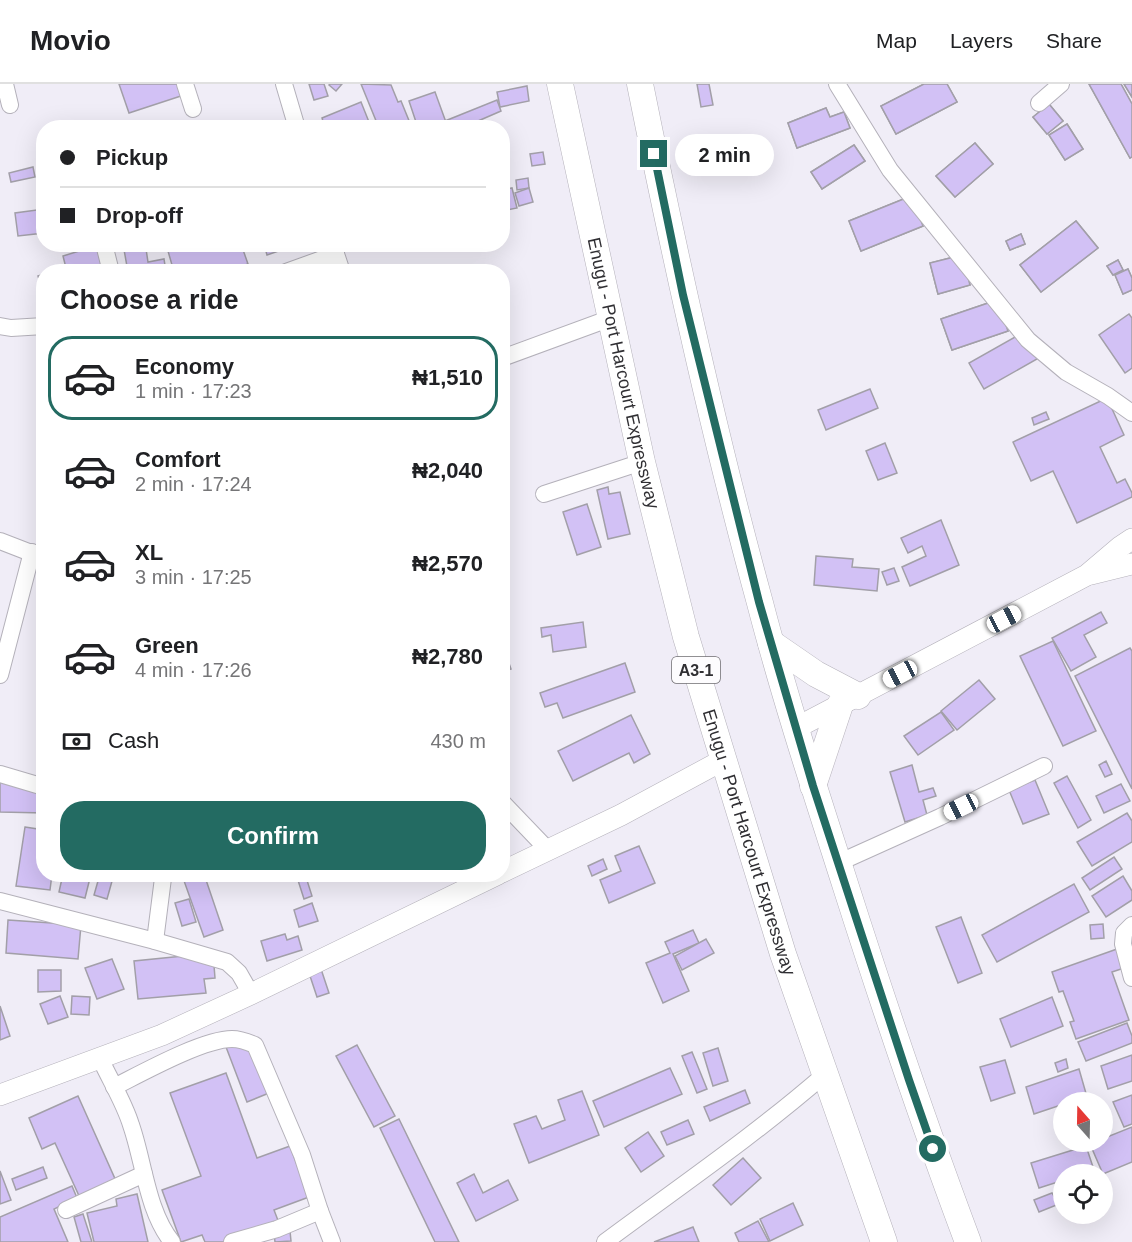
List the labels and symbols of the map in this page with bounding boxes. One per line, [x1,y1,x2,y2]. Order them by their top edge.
callout: 2 min [675,133,774,175]
route end [640,140,667,167]
street label: Enugu - Port Harcourt Expressway [584,236,663,511]
car [984,603,1024,635]
road number: A3-1 [672,657,720,683]
car [880,658,920,690]
street label: Enugu - Port Harcourt Expressway [699,707,800,978]
car [941,791,981,823]
north arrow [1053,1092,1113,1152]
route start [919,1135,946,1162]

